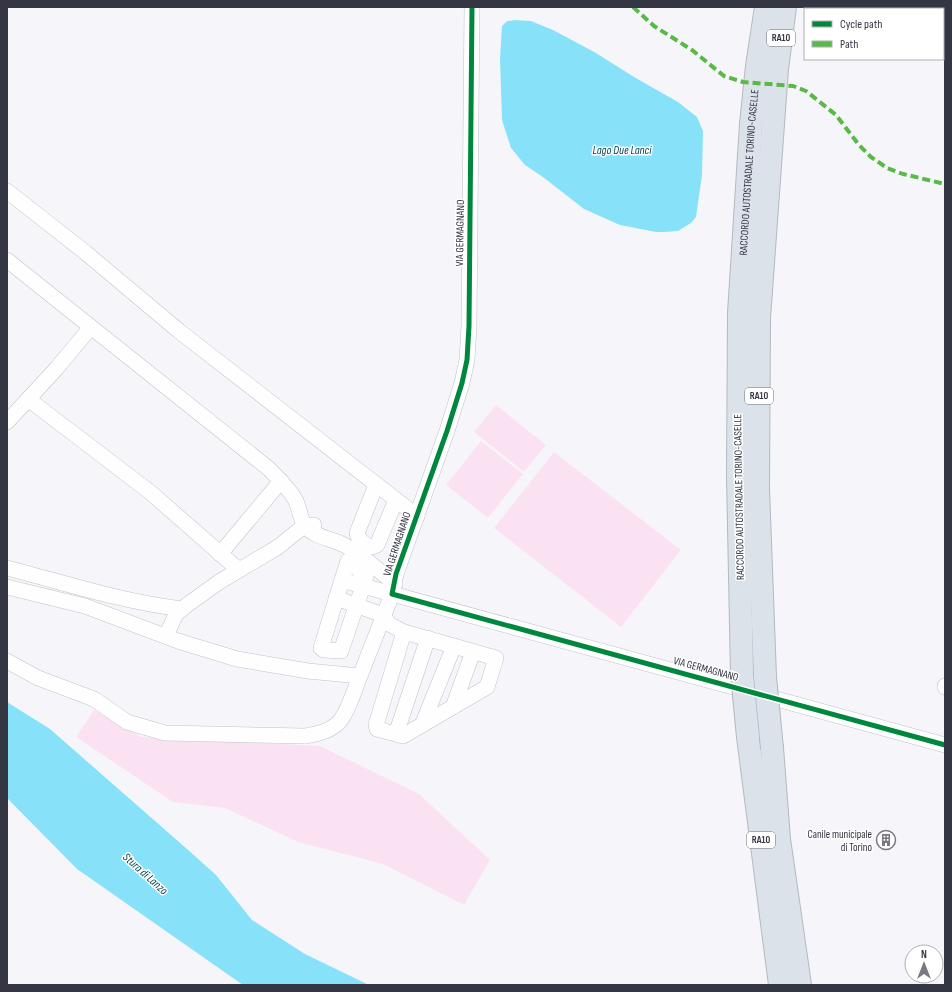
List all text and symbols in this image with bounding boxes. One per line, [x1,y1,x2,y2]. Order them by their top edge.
legend [804,8,944,60]
text: Cycle path [840,17,882,32]
road number: RA10 [767,30,795,46]
text: Path [840,37,858,52]
street label: RACCORDO AUTOSTRADALE TORINO-CASELLE [736,89,761,256]
water label: Lago Due Lanci [593,143,652,158]
street label: VIA GERMAGNANO [453,200,467,266]
road number: RA10 [745,388,773,404]
street label: RACCORDO AUTOSTRADALE TORINO-CASELLE [731,414,747,580]
street label: VIA GERMAGNANO [380,510,414,578]
street label: VIA GERMAGNANO [672,654,740,684]
place label: Canile municipale di Torino [808,828,872,854]
building icon: Canile municipale di Torino [875,829,897,851]
road number: RA10 [747,832,775,848]
water label: Stura di Lanzo [119,850,171,898]
north arrow [904,944,944,984]
text: N [921,948,927,961]

